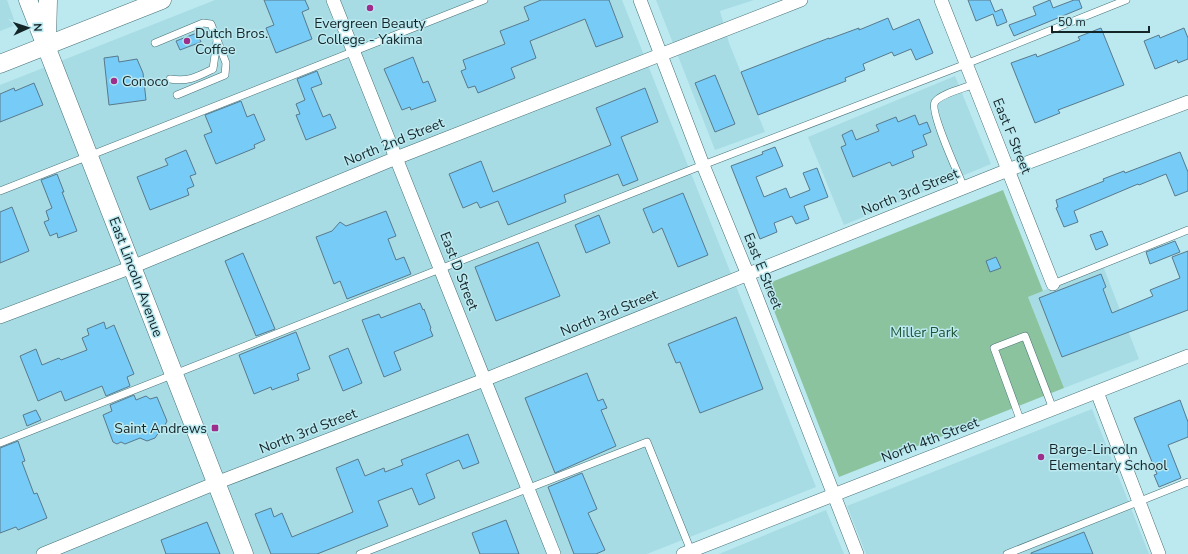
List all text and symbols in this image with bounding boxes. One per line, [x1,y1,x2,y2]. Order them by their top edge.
marker: Evergreen Beauty College - Yakima [365,3,375,13]
north arrow [8,8,48,48]
scale bar [1052,8,1149,34]
place label: Evergreen Beauty College - Yakima [314,14,427,49]
text: 50 m [1058,14,1086,30]
text: N [30,23,45,32]
place label: Dutch Bros. Coffee [195,24,268,59]
marker: Dutch Bros. Coffee [182,36,192,46]
place label: Conoco [122,72,169,91]
marker: Conoco [109,76,119,86]
street label: East F Street [988,95,1036,177]
street label: North 2nd Street [341,113,447,171]
street label: North 3rd Street [859,164,962,220]
street label: East Lincoln Avenue [104,214,168,340]
street label: East D Street [435,229,483,313]
street label: East E Street [739,230,787,312]
street label: North 3rd Street [558,285,661,341]
park label: Miller Park [890,323,959,342]
street label: North 3rd Street [256,404,360,458]
street label: North 4th Street [879,413,982,467]
place label: Saint Andrews [114,419,207,438]
marker: Saint Andrews [210,423,220,433]
place label: Barge-Lincoln Elementary School [1049,440,1168,475]
marker: Barge-Lincoln Elementary School [1036,452,1046,462]

